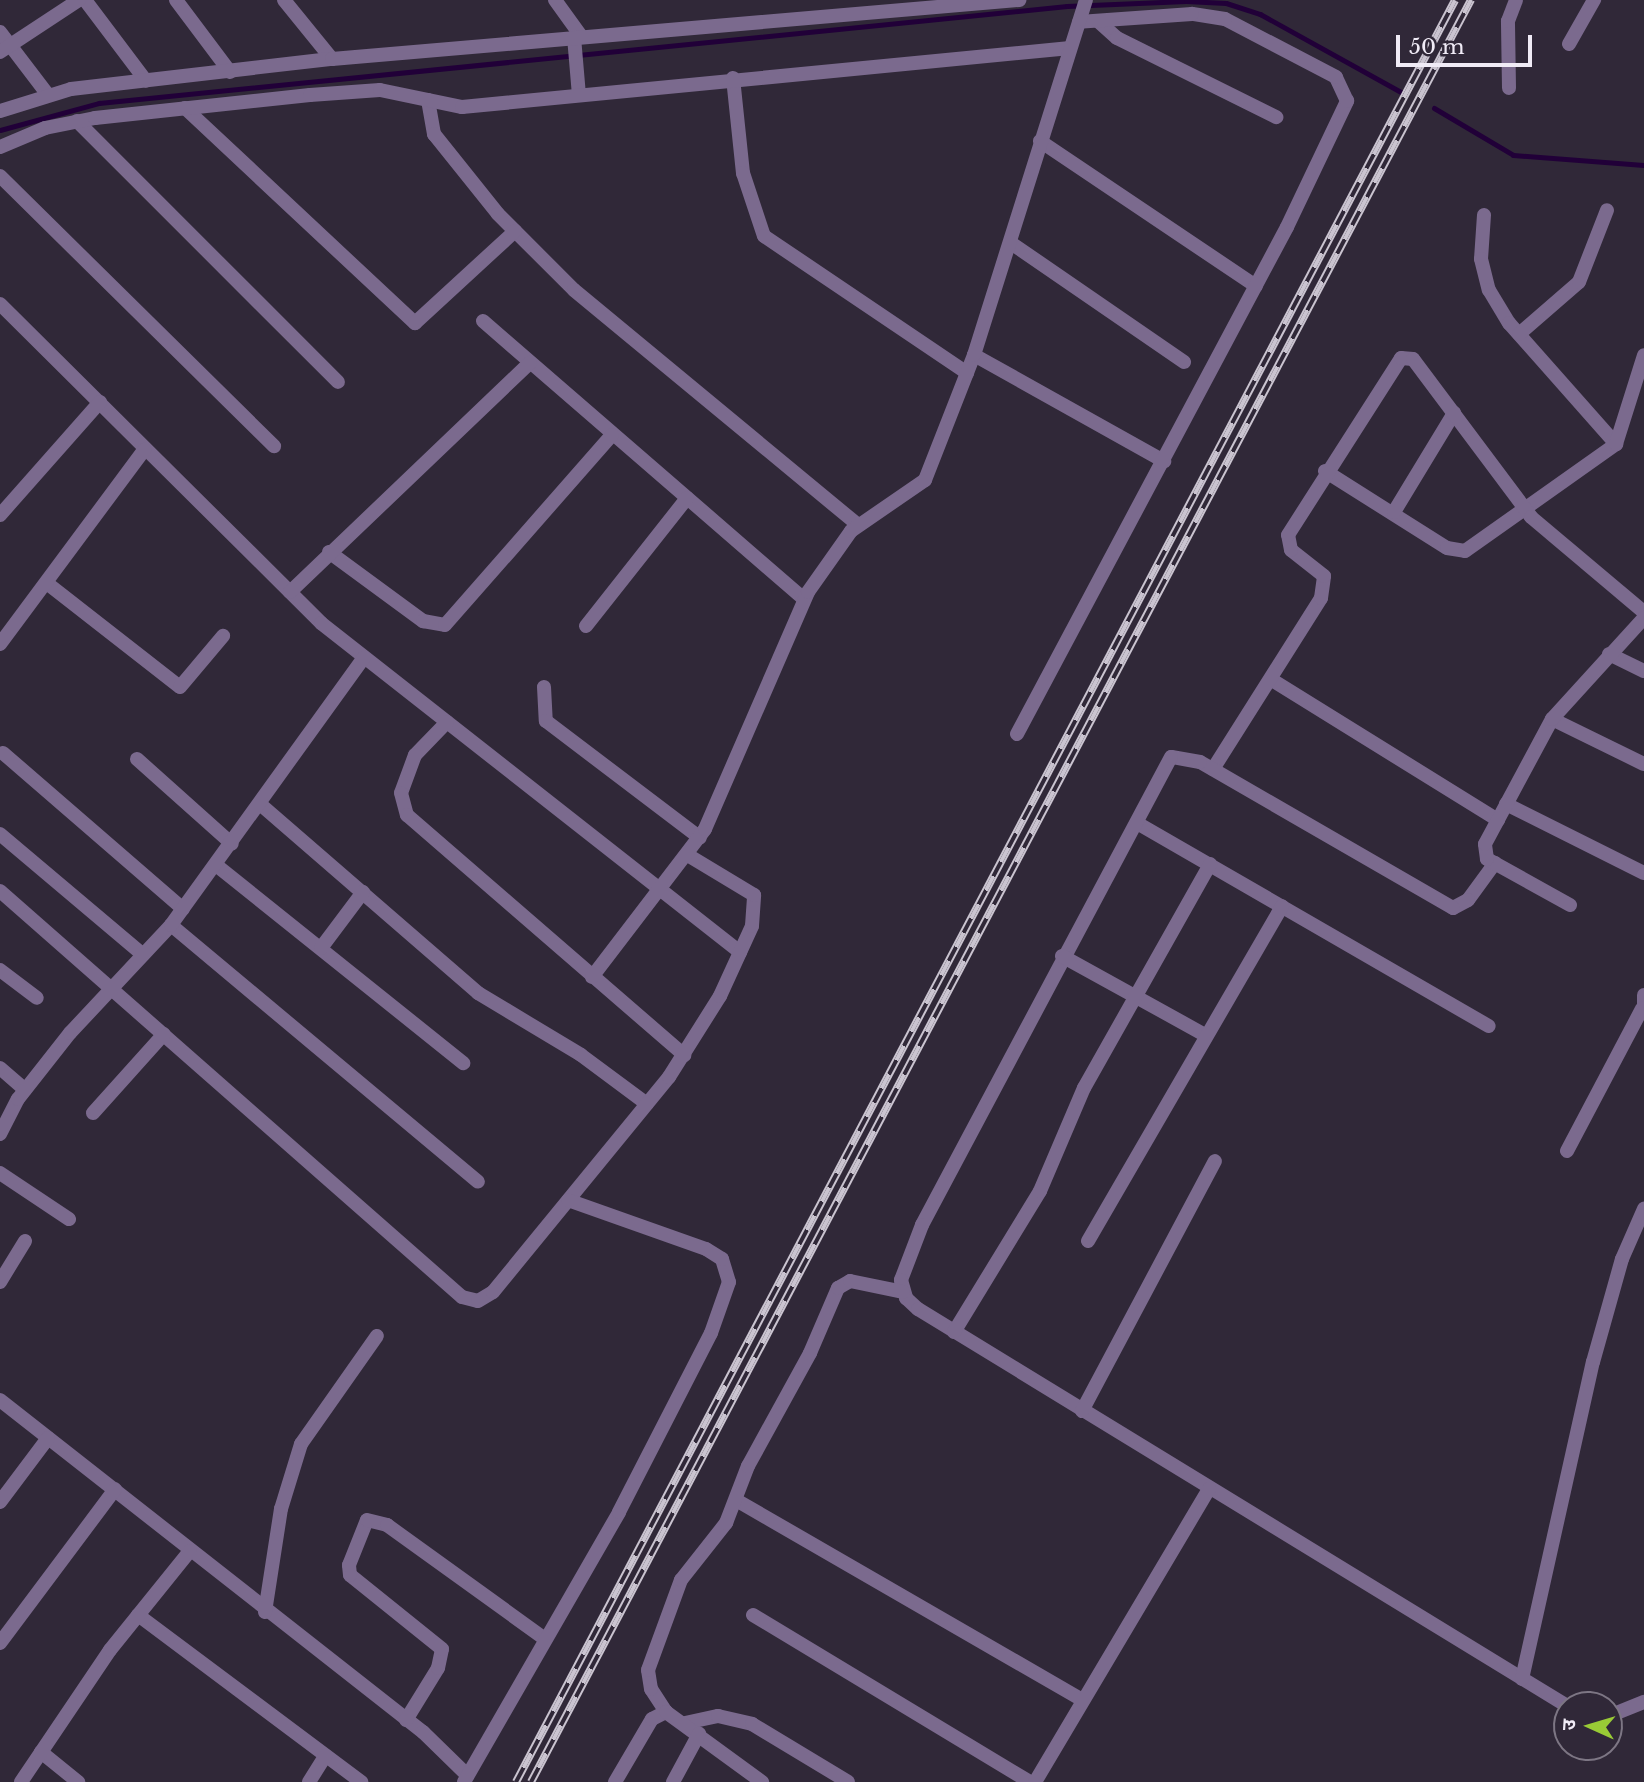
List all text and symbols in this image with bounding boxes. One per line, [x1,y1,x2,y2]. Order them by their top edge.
scale bar [1399,21,1536,65]
text: 50 m [1409,34,1464,60]
north arrow [1553,1691,1623,1761]
text: उ [1557,1718,1580,1731]

